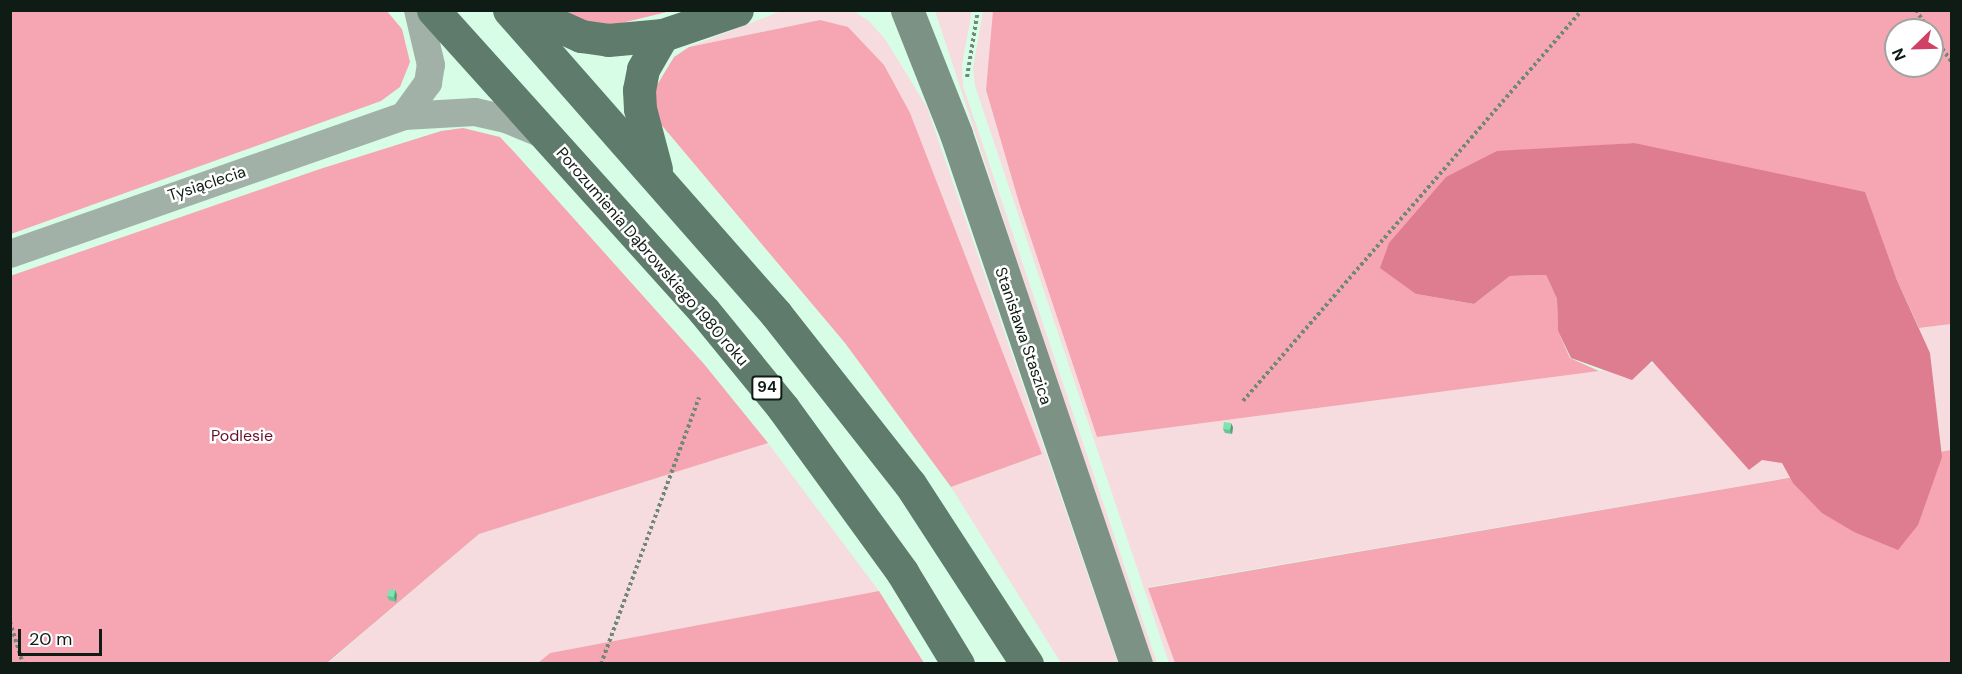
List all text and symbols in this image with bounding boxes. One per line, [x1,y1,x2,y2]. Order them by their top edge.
north arrow [1884,18,1944,78]
text: N [1887,45,1911,64]
street label: Porozumienia Dąbrowskiego 1980 roku [552,144,752,370]
street label: Tysiąclecia [166,162,248,206]
street label: Stanisława Staszica [990,265,1056,407]
road number: 94 [750,376,783,400]
park label: Podlesie [211,426,273,446]
scale bar [21,617,105,655]
text: 20 m [29,627,72,651]

